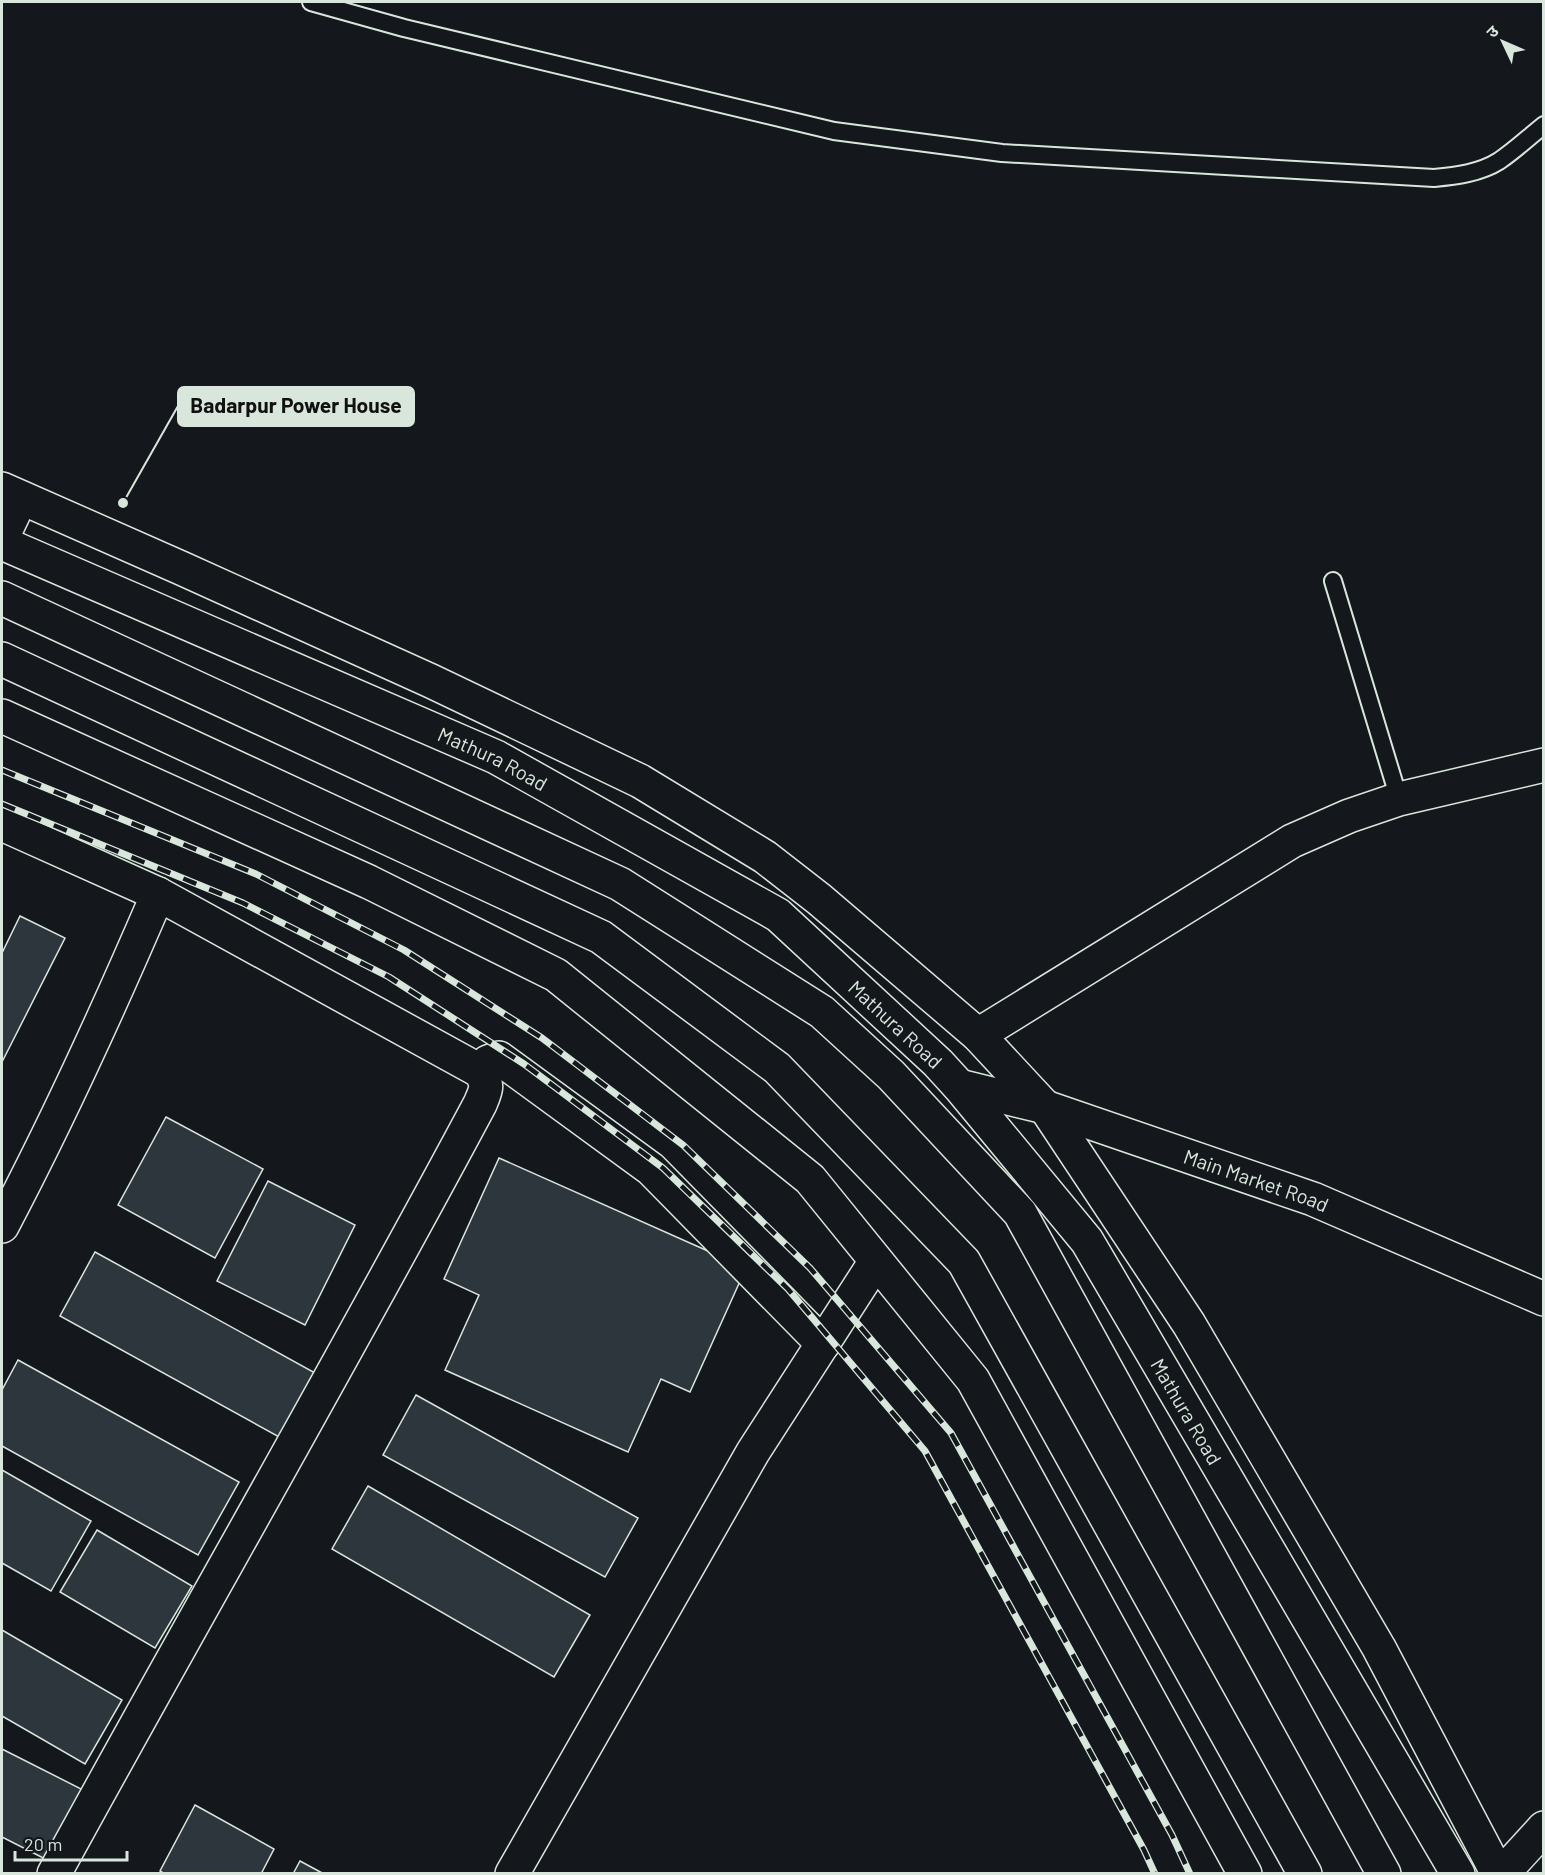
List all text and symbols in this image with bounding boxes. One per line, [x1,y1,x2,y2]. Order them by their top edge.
north arrow [1473,12,1533,72]
text: उ [1482,21,1502,41]
callout: Badarpur Power House [178,387,414,426]
text: Badarpur Power House [190,392,402,417]
street label: Mathura Road [434,721,552,795]
street label: Mathura Road [844,975,948,1073]
street label: Main Market Road [1181,1144,1333,1216]
street label: Mathura Road [1146,1354,1227,1469]
scale bar [15,1824,128,1862]
text: 20 m [24,1833,62,1855]

